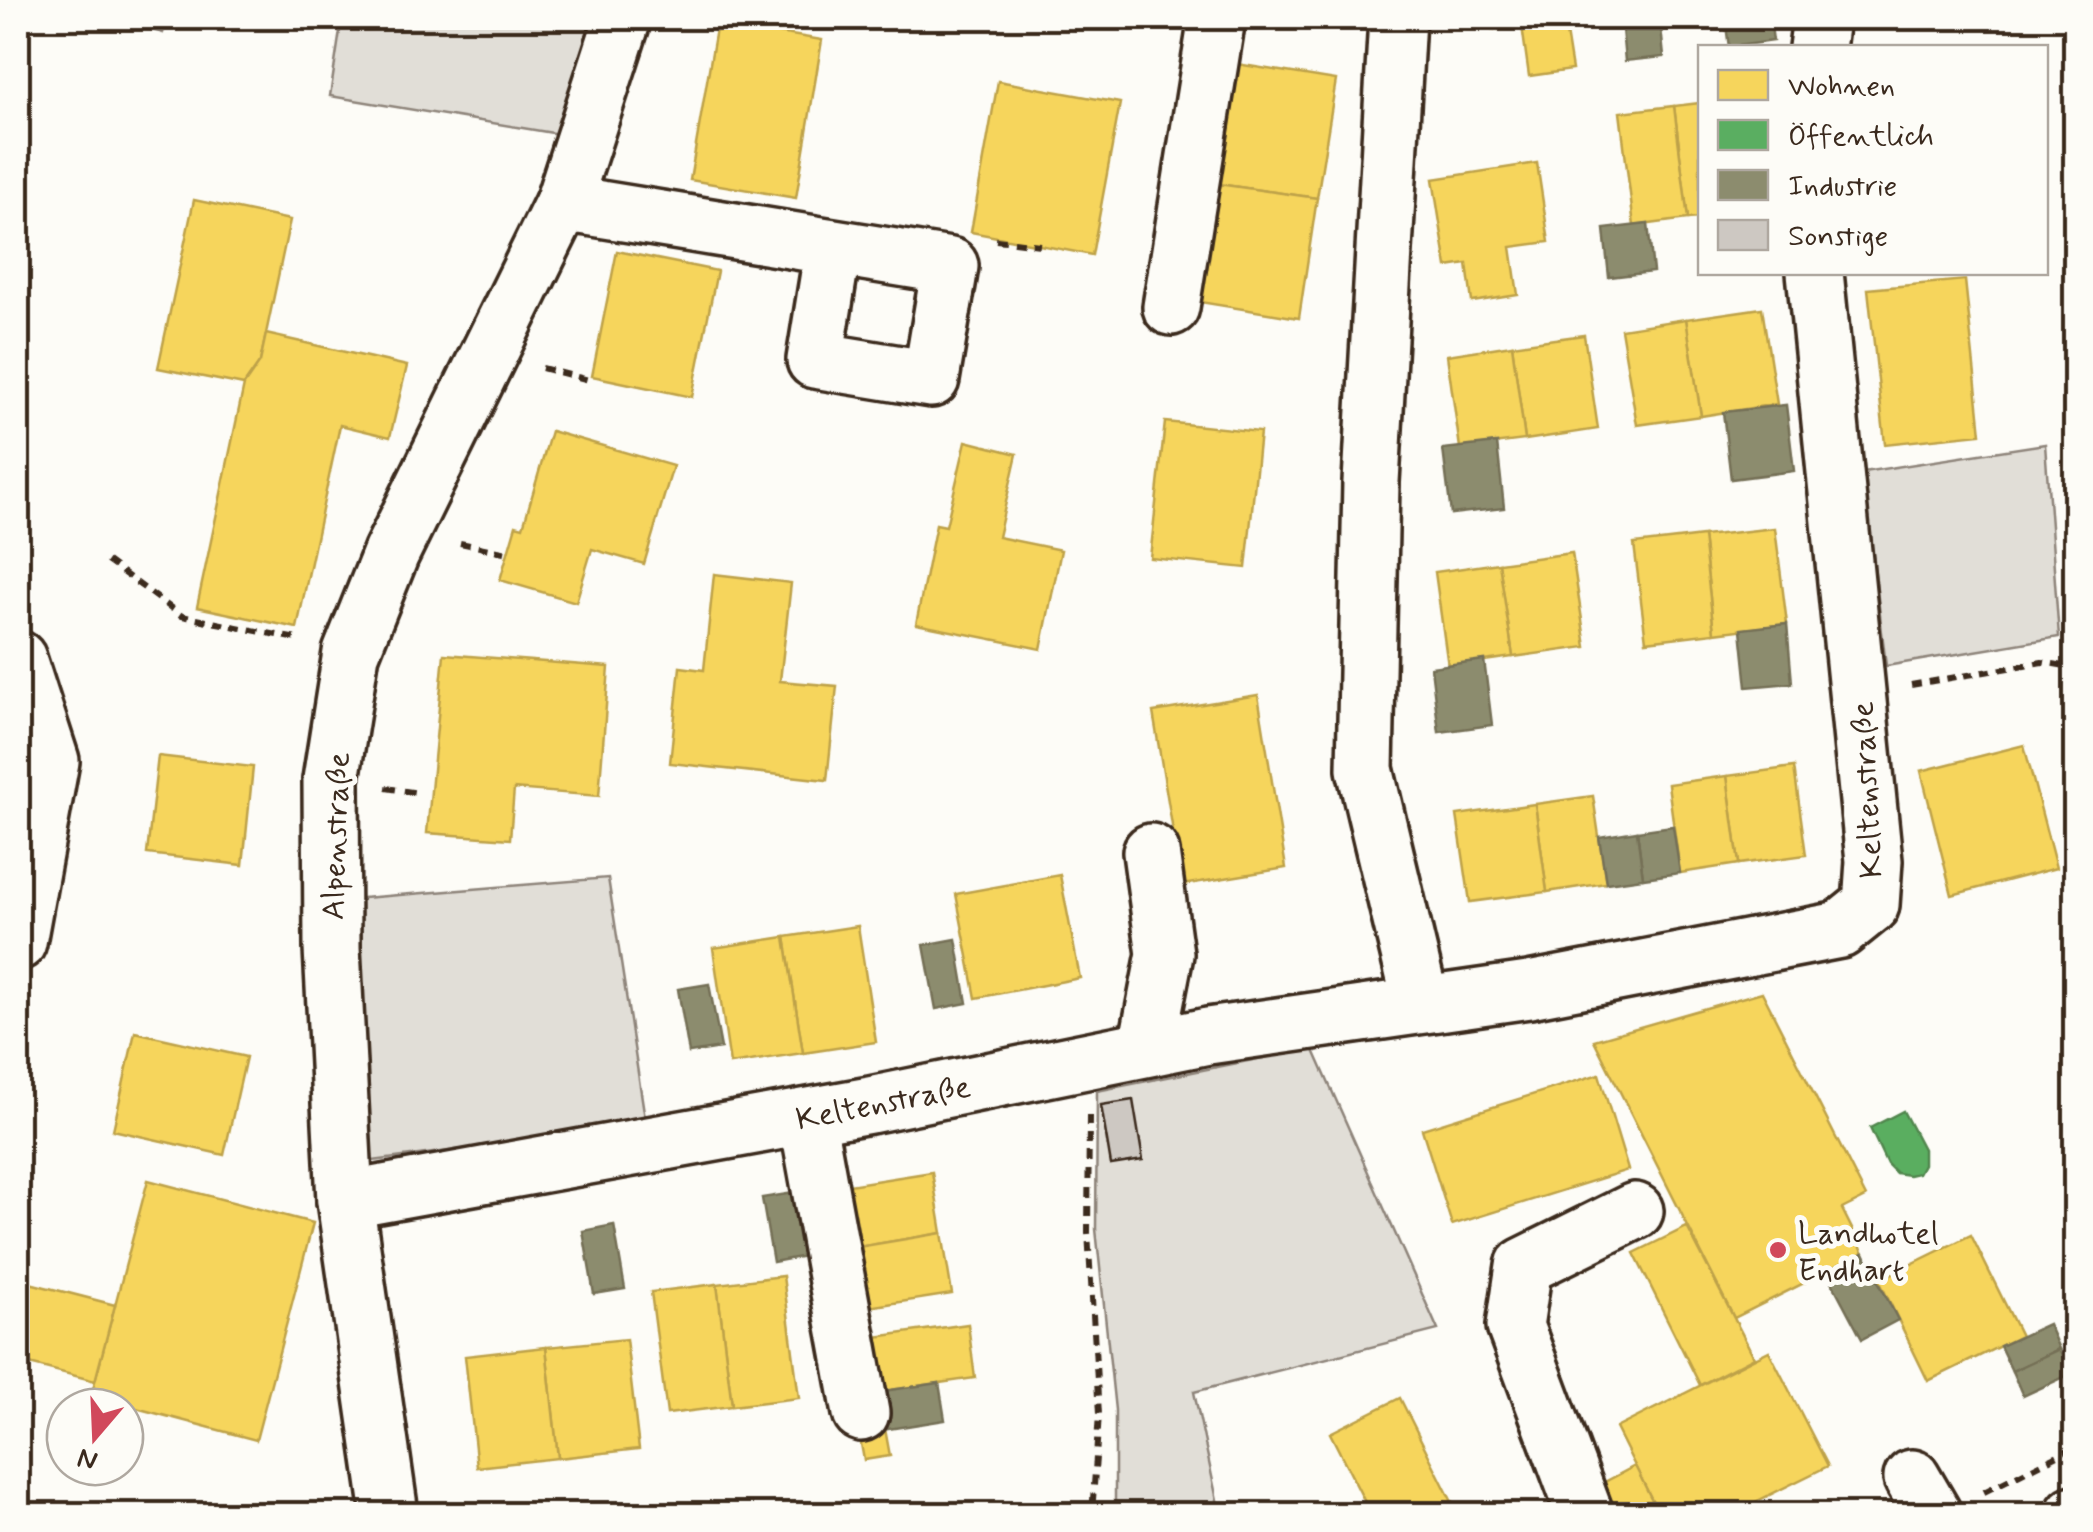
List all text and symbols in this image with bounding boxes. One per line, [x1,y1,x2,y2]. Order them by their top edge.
legend [1698,45,2048,275]
text: Wohnen [1788,67,1895,106]
text: Öffentlich [1788,117,1934,156]
text: Industrie [1788,167,1897,206]
text: Sonstige [1788,217,1888,256]
street label: Keltenstraße [1842,700,1894,879]
street label: Alpenstraße [313,752,361,921]
street label: Keltenstraße [792,1066,974,1141]
place label: Landhotel Endhart [1798,1213,1939,1292]
marker: Landhotel Endhart [1767,1239,1789,1261]
north arrow [45,1387,145,1487]
text: N [73,1438,103,1479]

